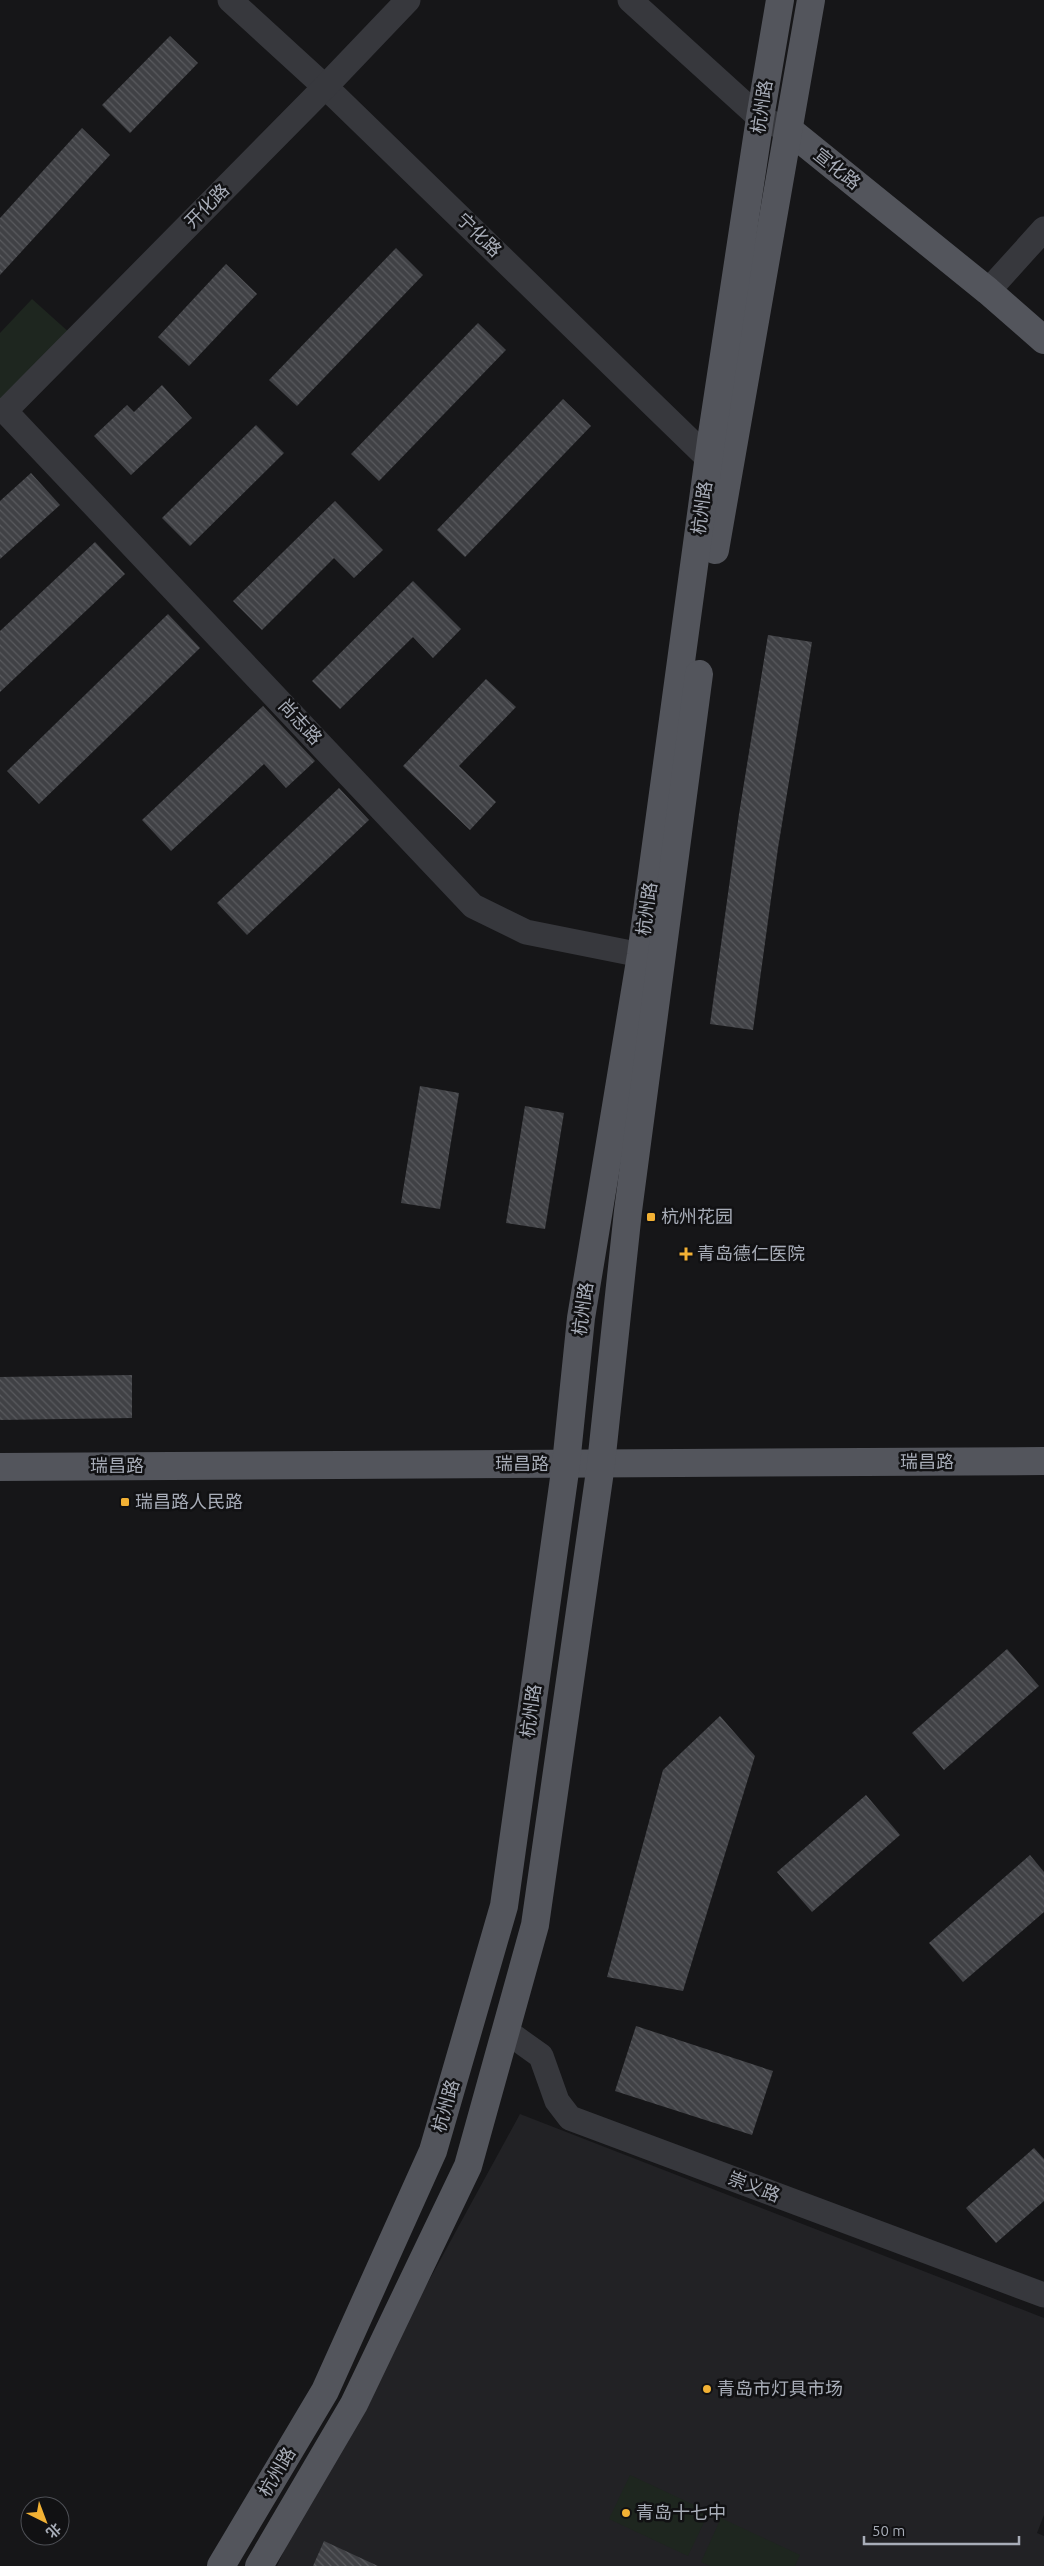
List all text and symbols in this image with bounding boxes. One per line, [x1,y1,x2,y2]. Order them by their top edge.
street label: 杭州路 [747,79,775,135]
street label: 宣化路 [810,143,865,193]
street label: 开化路 [180,179,232,231]
street label: 宁化路 [453,208,506,260]
street label: 杭州路 [687,480,715,536]
street label: 尚志路 [275,695,326,748]
street label: 杭州路 [632,881,660,937]
place label: 杭州花园 [661,1206,733,1226]
marker: 杭州花园 [645,1211,657,1223]
place label: 青岛德仁医院 [697,1243,805,1263]
marker: 青岛德仁医院 [679,1247,693,1261]
street label: 杭州路 [568,1281,596,1337]
street label: 瑞昌路 [900,1451,954,1471]
street label: 瑞昌路 [495,1453,549,1473]
street label: 瑞昌路 [90,1455,144,1475]
place label: 瑞昌路人民路 [135,1491,243,1511]
marker: 瑞昌路人民路 [119,1496,131,1508]
street label: 杭州路 [516,1683,544,1739]
street label: 杭州路 [428,2077,462,2134]
street label: 崇义路 [726,2167,783,2205]
place label: 青岛市灯具市场 [717,2378,843,2398]
marker: 青岛市灯具市场 [701,2383,713,2395]
street label: 杭州路 [254,2443,299,2500]
north arrow [20,2496,70,2546]
place label: 青岛十七中 [636,2502,726,2522]
marker: 青岛十七中 [620,2507,632,2519]
scale bar [864,2514,1019,2546]
text: 北 [43,2520,64,2541]
text: 50 m [872,2522,905,2539]

